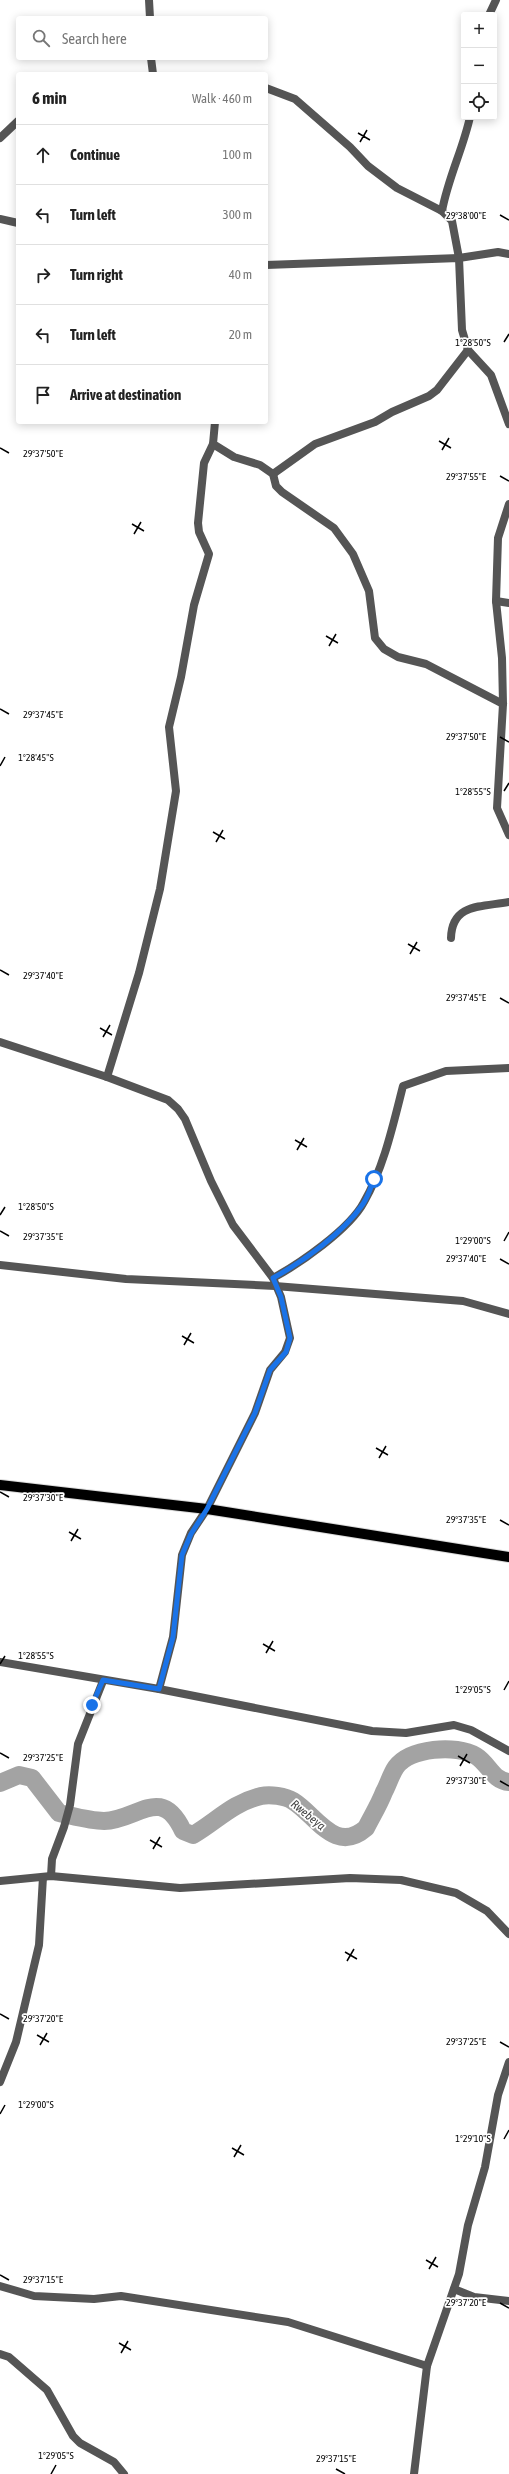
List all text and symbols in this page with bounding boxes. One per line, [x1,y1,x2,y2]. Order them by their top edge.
map controls [461,12,497,120]
button: + [461,12,497,48]
search box [16,16,268,60]
icon: search [30,27,52,49]
text: Search here [62,30,127,47]
button: − [461,48,497,84]
button: locate [461,84,497,120]
text: 6 min [32,88,67,108]
text: Walk · 460 m [192,91,252,106]
icon: ahead [32,144,54,166]
text: Continue [70,146,120,163]
text: 100 m [223,147,252,162]
icon: left [32,204,54,226]
text: Turn left [70,206,116,223]
text: 300 m [223,207,252,222]
text: 29°38'00"E [446,210,487,221]
icon: right [32,264,54,286]
text: Turn right [70,266,123,283]
text: 40 m [229,267,252,282]
icon: left [32,324,54,346]
text: Turn left [70,326,116,343]
text: 20 m [229,327,252,342]
text: 1°28'50"S [455,337,491,348]
icon: arrive [32,384,54,406]
text: Arrive at destination [70,386,181,403]
text: 29°37'50"E [23,448,64,459]
text: 29°37'55"E [446,471,487,482]
text: 29°37'45"E [23,709,64,720]
text: 29°37'50"E [446,731,487,742]
text: 1°28'45"S [18,752,54,763]
text: 1°28'55"S [455,786,491,797]
text: 29°37'40"E [23,970,64,981]
text: 29°37'45"E [446,992,487,1003]
route start [365,1170,383,1188]
text: 1°28'50"S [18,1201,54,1212]
text: 29°37'35"E [23,1231,64,1242]
text: 1°29'00"S [455,1235,491,1246]
text: 29°37'40"E [446,1253,487,1264]
text: 29°37'30"E [23,1492,64,1503]
text: 29°37'35"E [446,1514,487,1525]
text: 1°28'55"S [18,1650,54,1661]
text: 1°29'05"S [455,1684,491,1695]
route end [83,1696,101,1714]
text: 29°37'25"E [23,1752,64,1763]
text: 29°37'30"E [446,1775,487,1786]
water label: Rwebeya [288,1797,328,1833]
text: 29°37'20"E [23,2013,64,2024]
text: 29°37'25"E [446,2036,487,2047]
text: 1°29'00"S [18,2099,54,2110]
text: 1°29'10"S [455,2133,491,2144]
text: 29°37'15"E [23,2274,64,2285]
text: 29°37'20"E [446,2297,487,2308]
text: 1°29'05"S [38,2450,74,2461]
text: 29°37'15"E [316,2453,357,2464]

